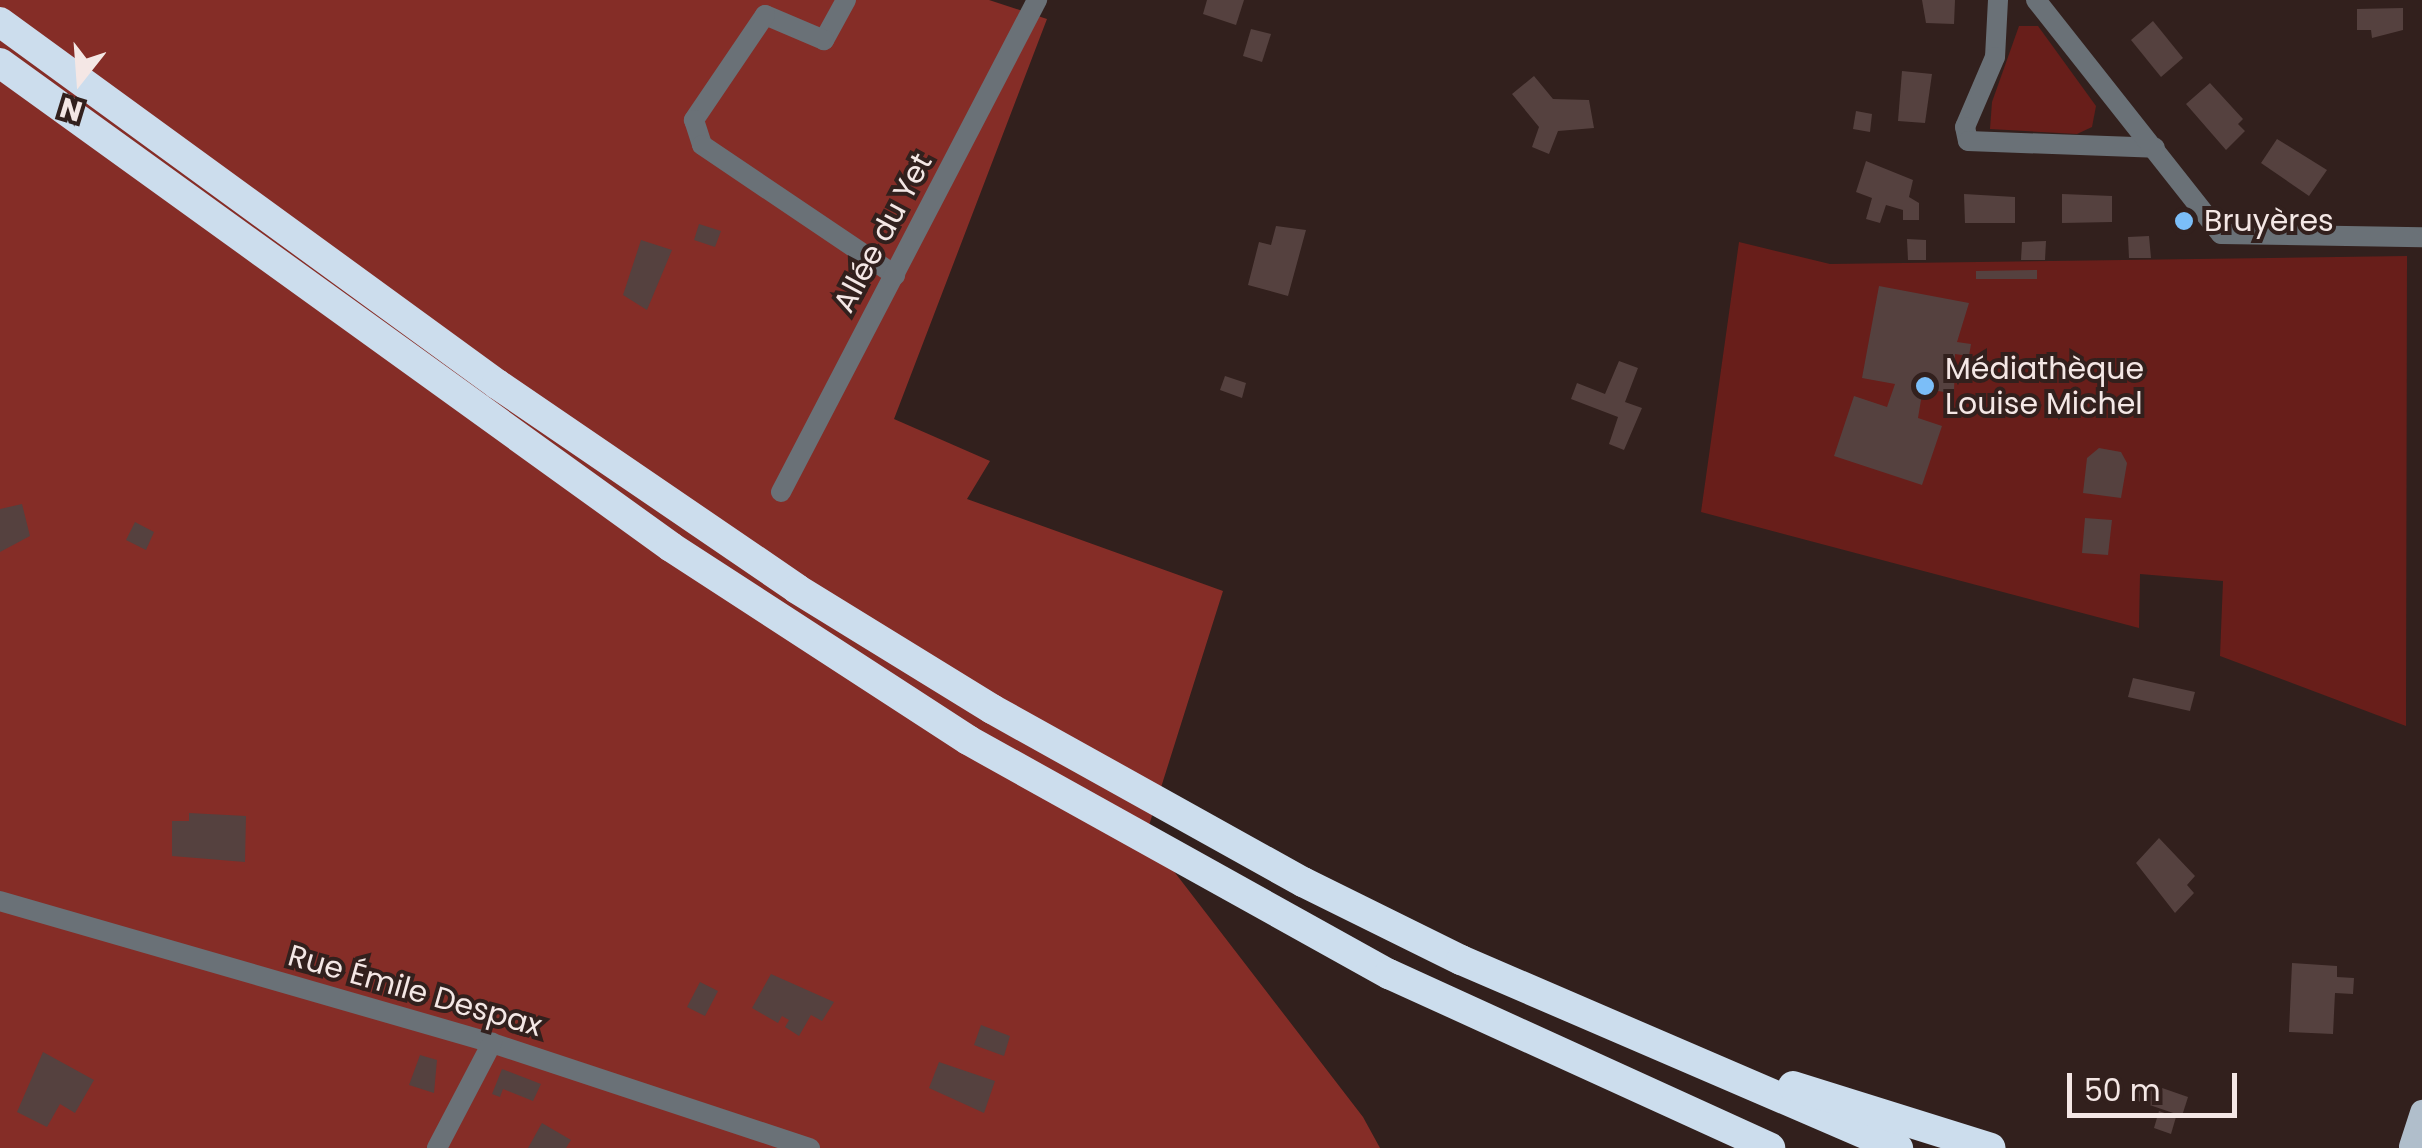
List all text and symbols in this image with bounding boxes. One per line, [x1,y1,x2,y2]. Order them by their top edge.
north arrow [30,30,130,130]
text: N [55,87,87,131]
street label: Allée du Yet [826,147,940,319]
place label: Bruyères [2204,203,2334,239]
marker: Bruyères [2173,210,2195,232]
place label: Médiathèque Louise Michel [1945,351,2144,422]
marker: Médiathèque Louise Michel [1914,375,1936,397]
street label: Rue Émile Despax [284,938,546,1044]
scale bar [2072,1053,2242,1115]
text: 50 m [2084,1069,2161,1112]

